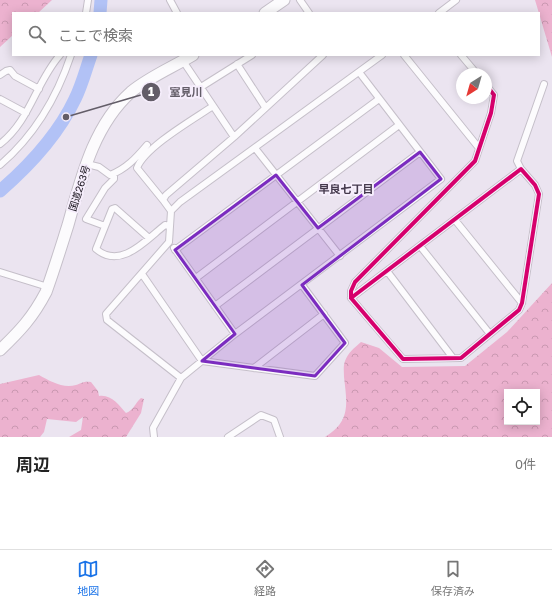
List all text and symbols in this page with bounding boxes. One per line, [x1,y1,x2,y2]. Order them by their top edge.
search box [12,12,540,56]
icon: search [26,23,48,45]
text: ここで検索 [58,26,133,44]
north arrow [456,68,492,104]
callout: 室見川 [141,81,210,104]
text: 1 [148,84,154,99]
text: 室見川 [170,85,203,98]
street label: 国道263号 [66,163,92,213]
district label: 早良七丁目 [319,182,374,195]
map controls [504,389,540,425]
button: locate [504,389,540,425]
text: 周辺 [16,454,50,475]
text: 0件 [515,456,536,472]
tab: 地図 [77,558,99,598]
tab: 経路 [254,558,276,598]
tab: 保存済み [431,558,475,598]

